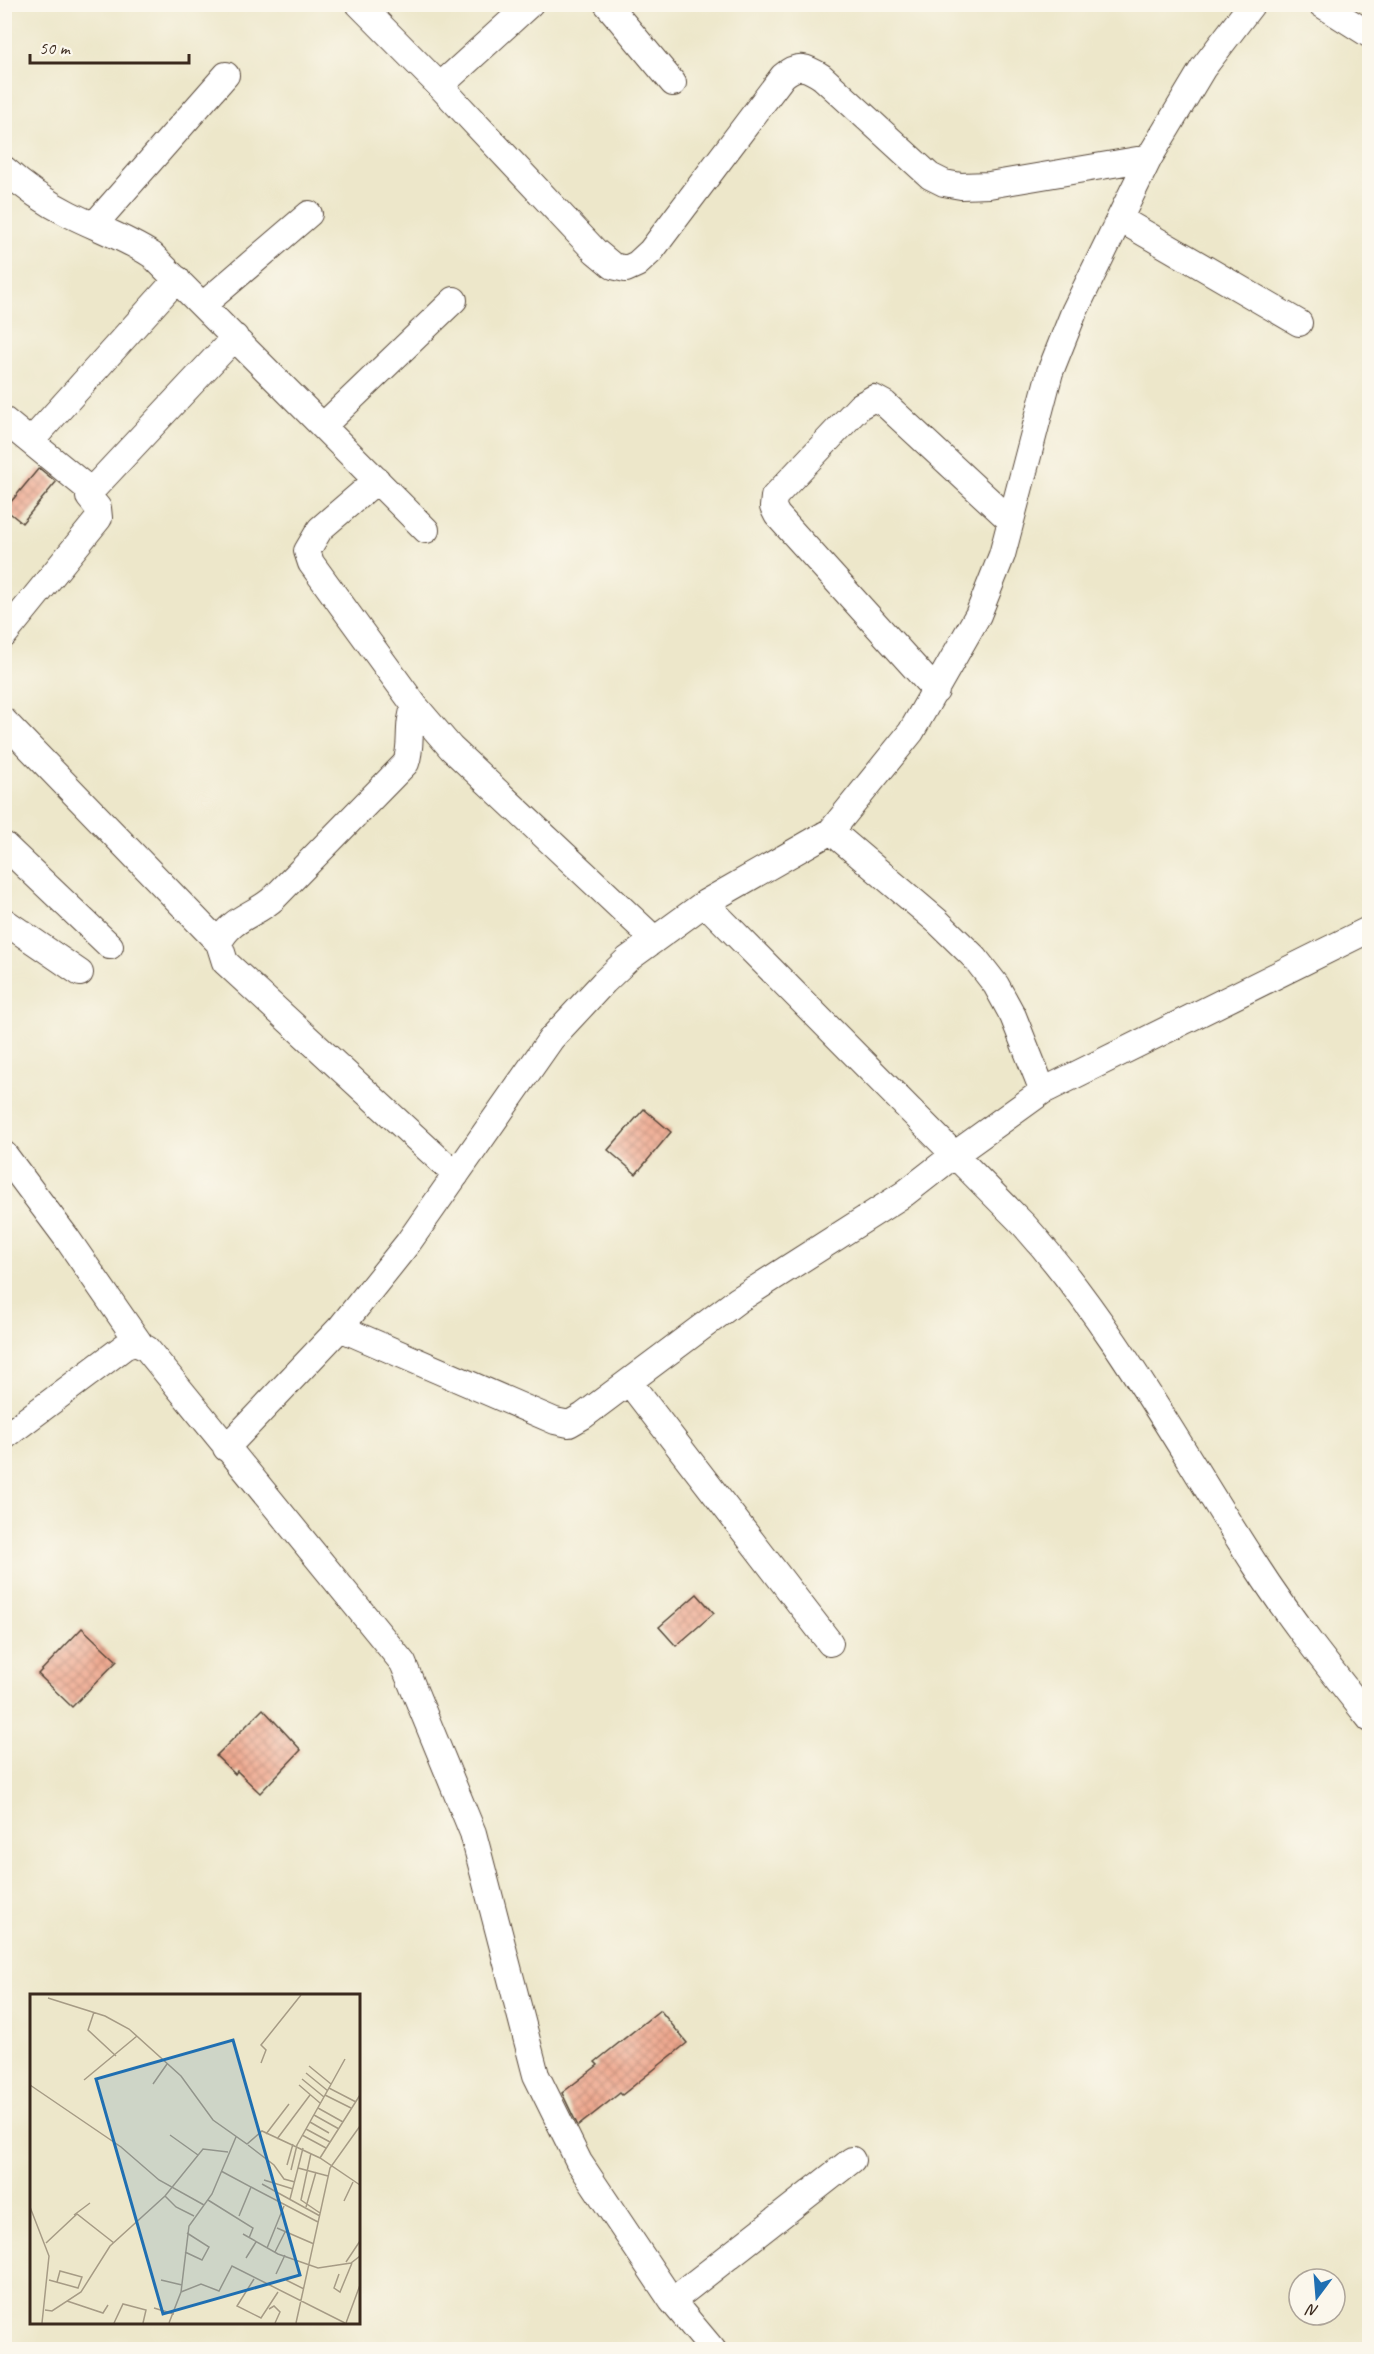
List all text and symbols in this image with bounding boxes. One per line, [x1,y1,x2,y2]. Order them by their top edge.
scale bar [30,27,189,65]
text: 50 m [39,37,72,59]
inset map [30,1994,360,2324]
north arrow [1287,2267,1347,2327]
text: N [1303,2299,1321,2321]

